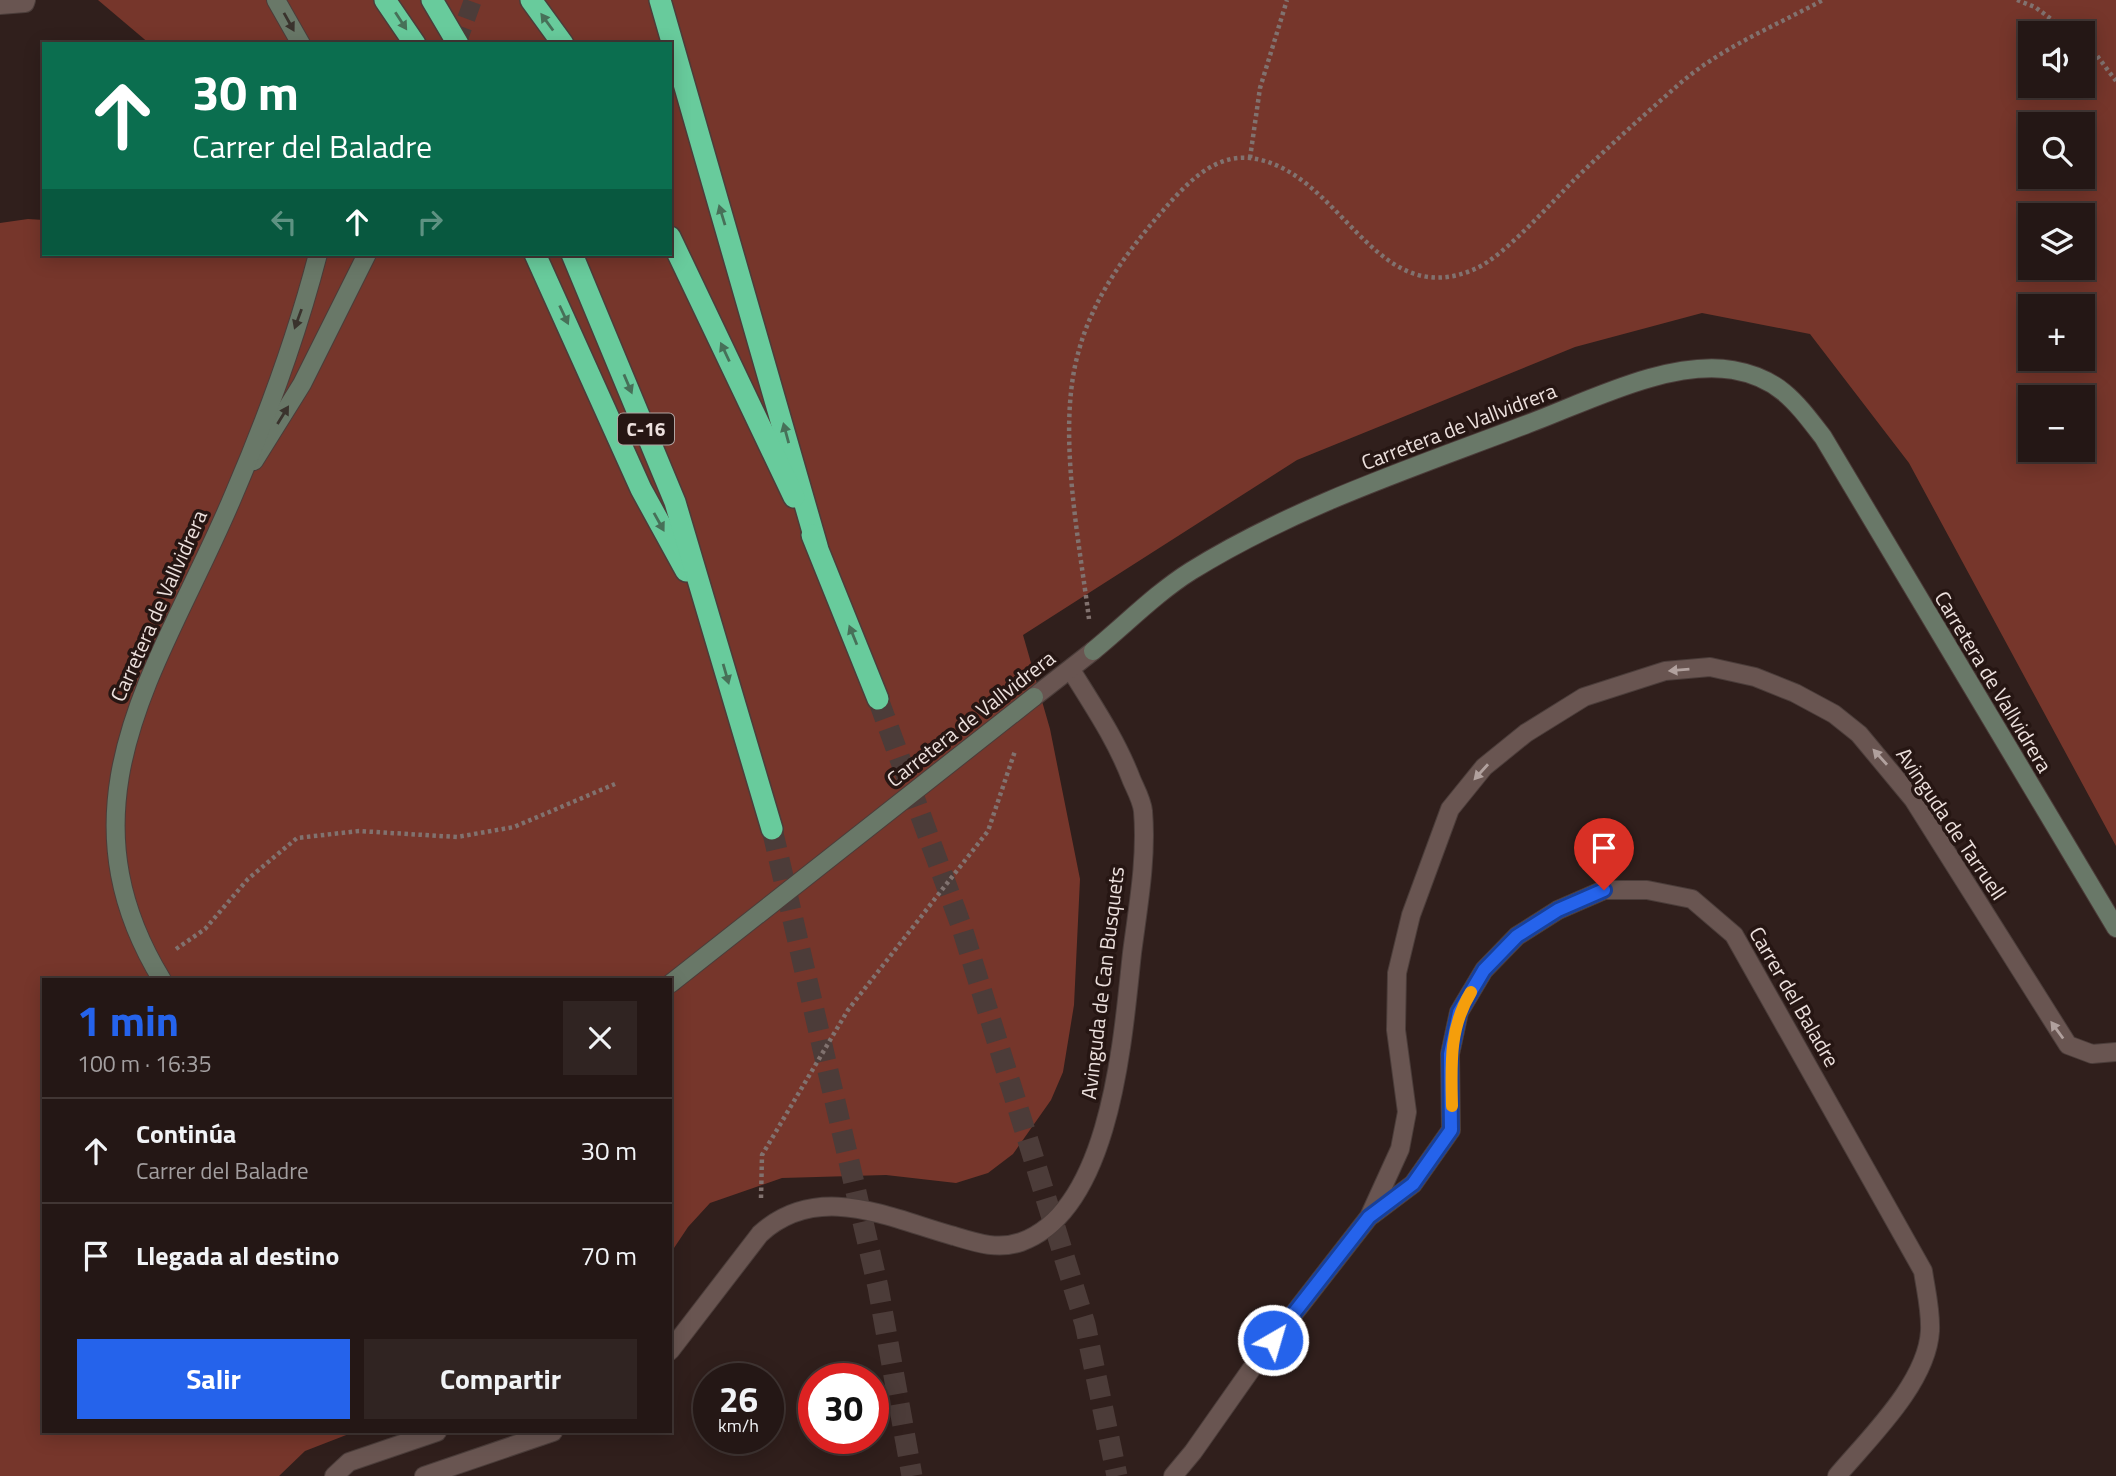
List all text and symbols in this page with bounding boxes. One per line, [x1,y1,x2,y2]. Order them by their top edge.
one-way arrow [283,12,295,31]
one-way arrow [394,12,408,30]
one-way arrow [540,13,554,31]
map controls [2018,21,2095,462]
button: sound [2018,21,2095,98]
text: 30 m [192,54,299,129]
icon: ahead [77,70,168,161]
button: search [2018,112,2095,189]
text: Carrer del Baladre [192,122,432,170]
icon: left [265,203,303,241]
icon: ahead [338,203,376,241]
icon: right [411,203,449,241]
button: layers [2018,203,2095,280]
one-way arrow [716,204,726,225]
button: + [2018,294,2095,371]
one-way arrow [558,305,570,325]
one-way arrow [293,309,304,330]
one-way arrow [719,341,730,362]
one-way arrow [622,374,634,394]
street label: Carretera de Vallvidrera [1356,374,1561,478]
button: − [2018,385,2095,462]
one-way arrow [276,405,289,424]
road number: C-16 [618,414,674,444]
one-way arrow [781,422,791,443]
street label: Carretera de Vallvidrera [101,504,215,707]
one-way arrow [654,512,665,532]
street label: Carretera de Vallvidrera [1927,585,2061,779]
one-way arrow [847,625,858,646]
street label: Carretera de Vallvidrera [879,642,1062,794]
one-way arrow [722,664,732,685]
one-way arrow [1668,664,1690,675]
street label: Avinguda de Tarruell [1889,741,2015,906]
one-way arrow [1872,748,1888,766]
one-way arrow [1473,763,1489,781]
pin [1574,818,1634,890]
icon: arrive [1585,829,1623,867]
street label: Avinguda de Can Busquets [1072,865,1132,1101]
street label: Carrer del Baladre [1742,920,1848,1073]
text: 1 min [77,988,179,1052]
button: close [563,1001,637,1075]
one-way arrow [2050,1021,2064,1039]
text: 100 m · 16:35 [77,1046,212,1081]
text: Continúa [136,1114,236,1153]
text: 30 m [580,1131,637,1170]
icon: ahead [77,1132,115,1170]
text: Carrer del Baladre [136,1153,309,1188]
text: Llegada al destino [136,1236,339,1275]
text: 70 m [580,1236,637,1275]
icon: arrive [77,1237,115,1275]
position arrow [1236,1303,1310,1377]
button: Salir [77,1339,350,1419]
button: Compartir [364,1339,637,1419]
speed limit sign: 30 [798,1363,889,1454]
text: 26 [719,1372,758,1426]
text: km/h [718,1412,759,1439]

